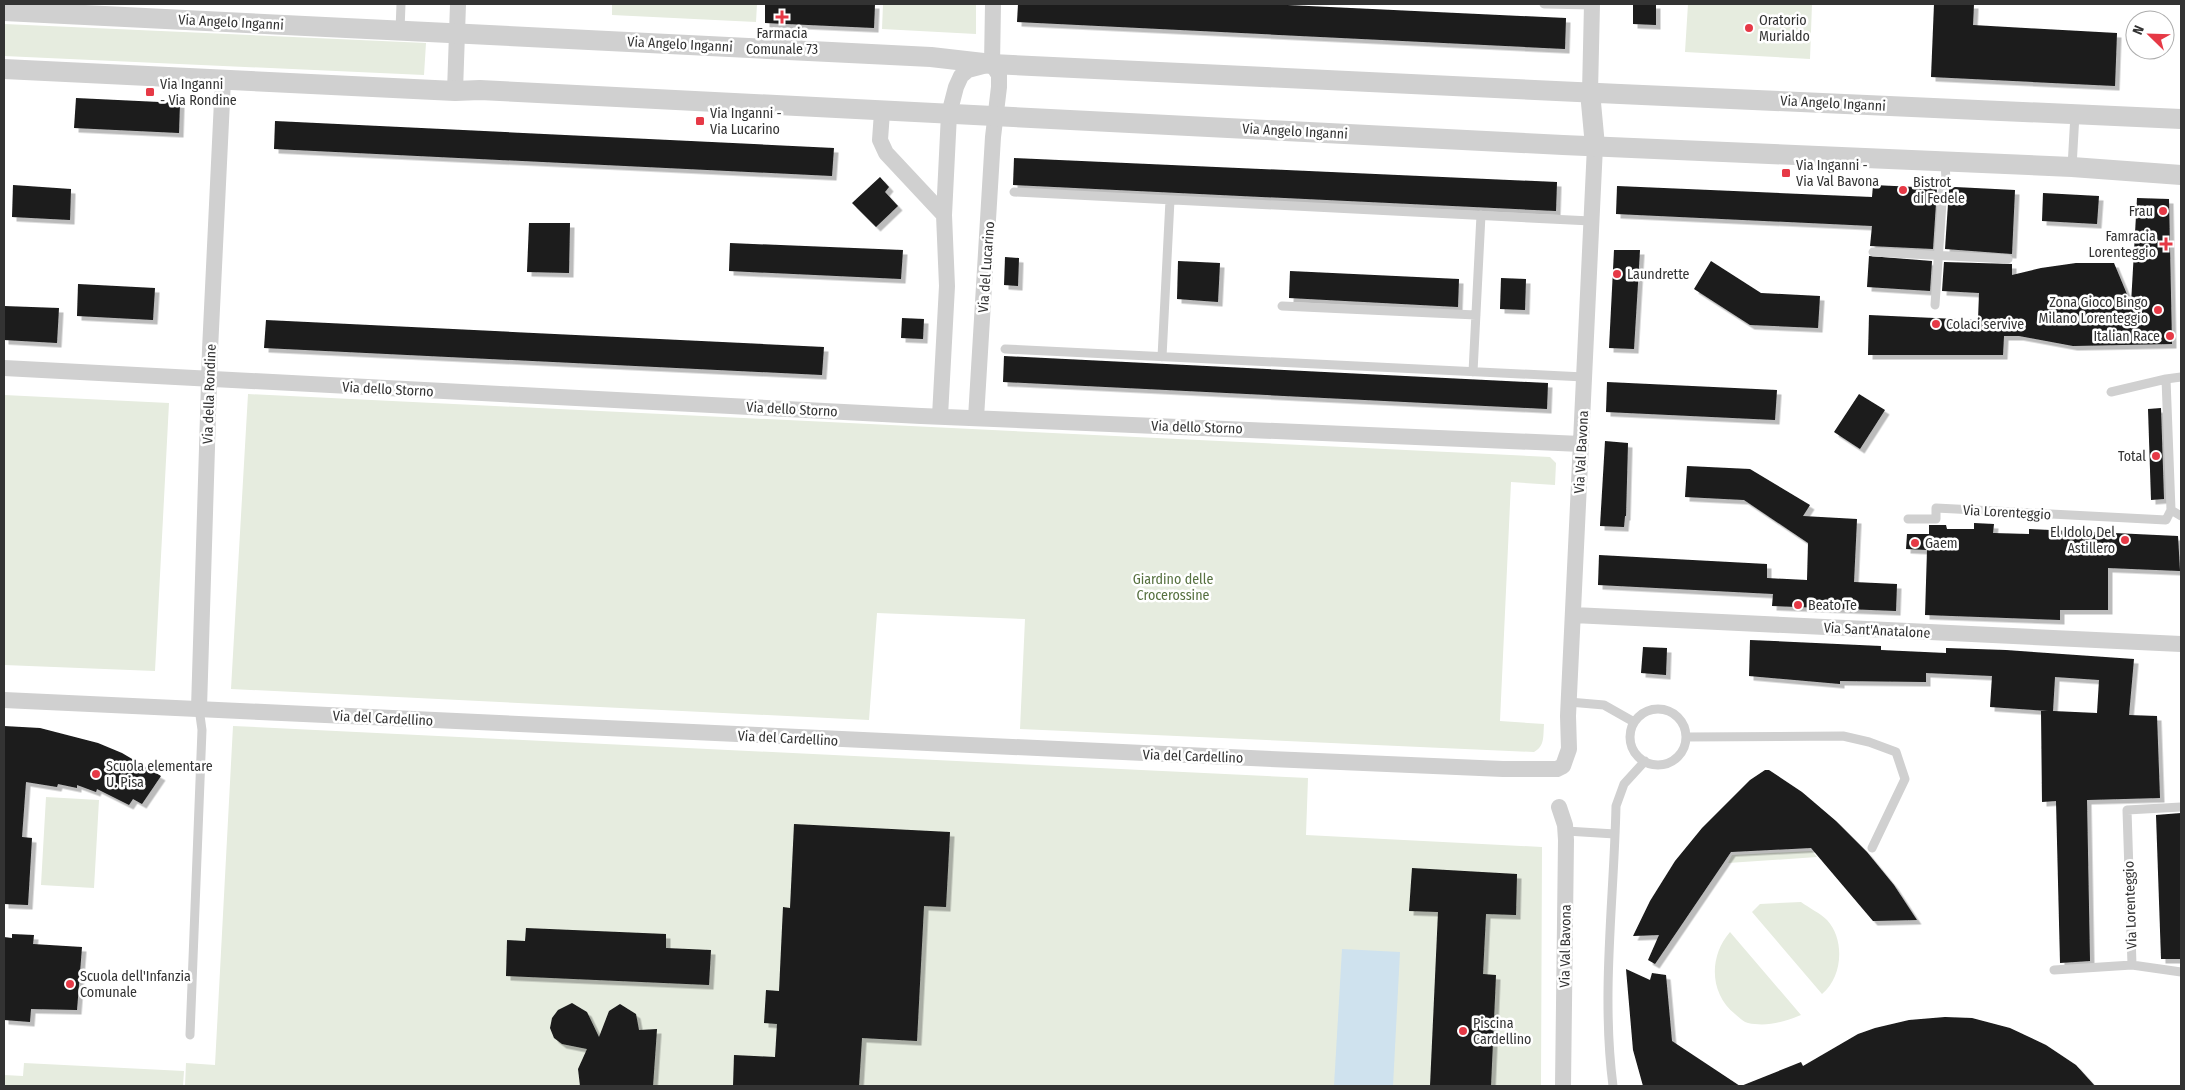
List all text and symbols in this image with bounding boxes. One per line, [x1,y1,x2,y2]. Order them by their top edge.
north arrow [2125,10,2175,60]
street label: Via Angelo Inganni [178,11,284,34]
marker: Farmacia Comunale 73 [776,11,788,23]
place label: Oratorio Murialdo [1759,12,1810,45]
marker: Oratorio Murialdo [1743,22,1755,34]
text: N [2129,23,2148,37]
place label: Farmacia Comunale 73 [746,25,818,58]
street label: Via Angelo Inganni [627,33,733,56]
place label: Via Inganni - Via Rondine [160,76,237,109]
marker: Via Inganni - Via Rondine [144,86,156,98]
street label: Via Angelo Inganni [1780,92,1886,115]
place label: Via Inganni - Via Lucarino [710,105,782,138]
marker: Via Inganni - Via Lucarino [694,115,706,127]
street label: Via Angelo Inganni [1242,120,1348,143]
place label: Via Inganni - Via Val Bavona [1796,157,1879,190]
marker: Via Inganni - Via Val Bavona [1780,167,1792,179]
place label: Bistrot di Fedele [1913,174,1965,207]
marker: Bistrot di Fedele [1897,184,1909,196]
place label: Frau [2129,203,2153,220]
marker: Frau [2157,205,2169,217]
street label: Via del Lucarino [975,221,998,313]
place label: Famracia Lorenteggio [2089,228,2156,261]
marker: Famracia Lorenteggio [2160,238,2172,250]
place label: Laundrette [1627,266,1690,283]
marker: Laundrette [1611,268,1623,280]
place label: Zona Gioco Bingo Milano Lorenteggio [2039,294,2148,327]
marker: Zona Gioco Bingo Milano Lorenteggio [2152,304,2164,316]
place label: Colaci servive [1946,316,2024,333]
marker: Colaci servive [1930,318,1942,330]
place label: Italian Race [2093,328,2160,345]
marker: Italian Race [2164,330,2176,342]
street label: Via della Rondine [199,344,220,444]
street label: Via dello Storno [342,379,434,400]
street label: Via dello Storno [746,399,838,420]
street label: Via Val Bavona [1571,410,1592,494]
street label: Via dello Storno [1151,417,1243,438]
place label: Total [2118,448,2146,465]
marker: Total [2150,450,2162,462]
street label: Via Lorenteggio [1962,502,2051,523]
place label: El Idolo Del Astillero [2050,524,2115,557]
marker: El Idolo Del Astillero [2119,534,2131,546]
place label: Gaem [1925,535,1958,552]
marker: Gaem [1909,537,1921,549]
park label: Giardino delle Crocerossine [1133,571,1213,604]
place label: Beato Te [1808,597,1857,614]
marker: Beato Te [1792,599,1804,611]
street label: Via Sant'Anatalone [1823,619,1931,642]
street label: Via del Cardellino [332,707,434,730]
street label: Via del Cardellino [737,727,839,750]
street label: Via del Cardellino [1142,746,1244,767]
place label: Scuola elementare U. Pisa [106,758,213,791]
marker: Scuola elementare U. Pisa [90,768,102,780]
street label: Via Lorenteggio [2120,861,2141,949]
street label: Via Val Bavona [1556,904,1575,988]
place label: Scuola dell'Infanzia Comunale [80,968,191,1001]
marker: Scuola dell'Infanzia Comunale [64,978,76,990]
place label: Piscina Cardellino [1473,1015,1531,1048]
marker: Piscina Cardellino [1457,1025,1469,1037]

